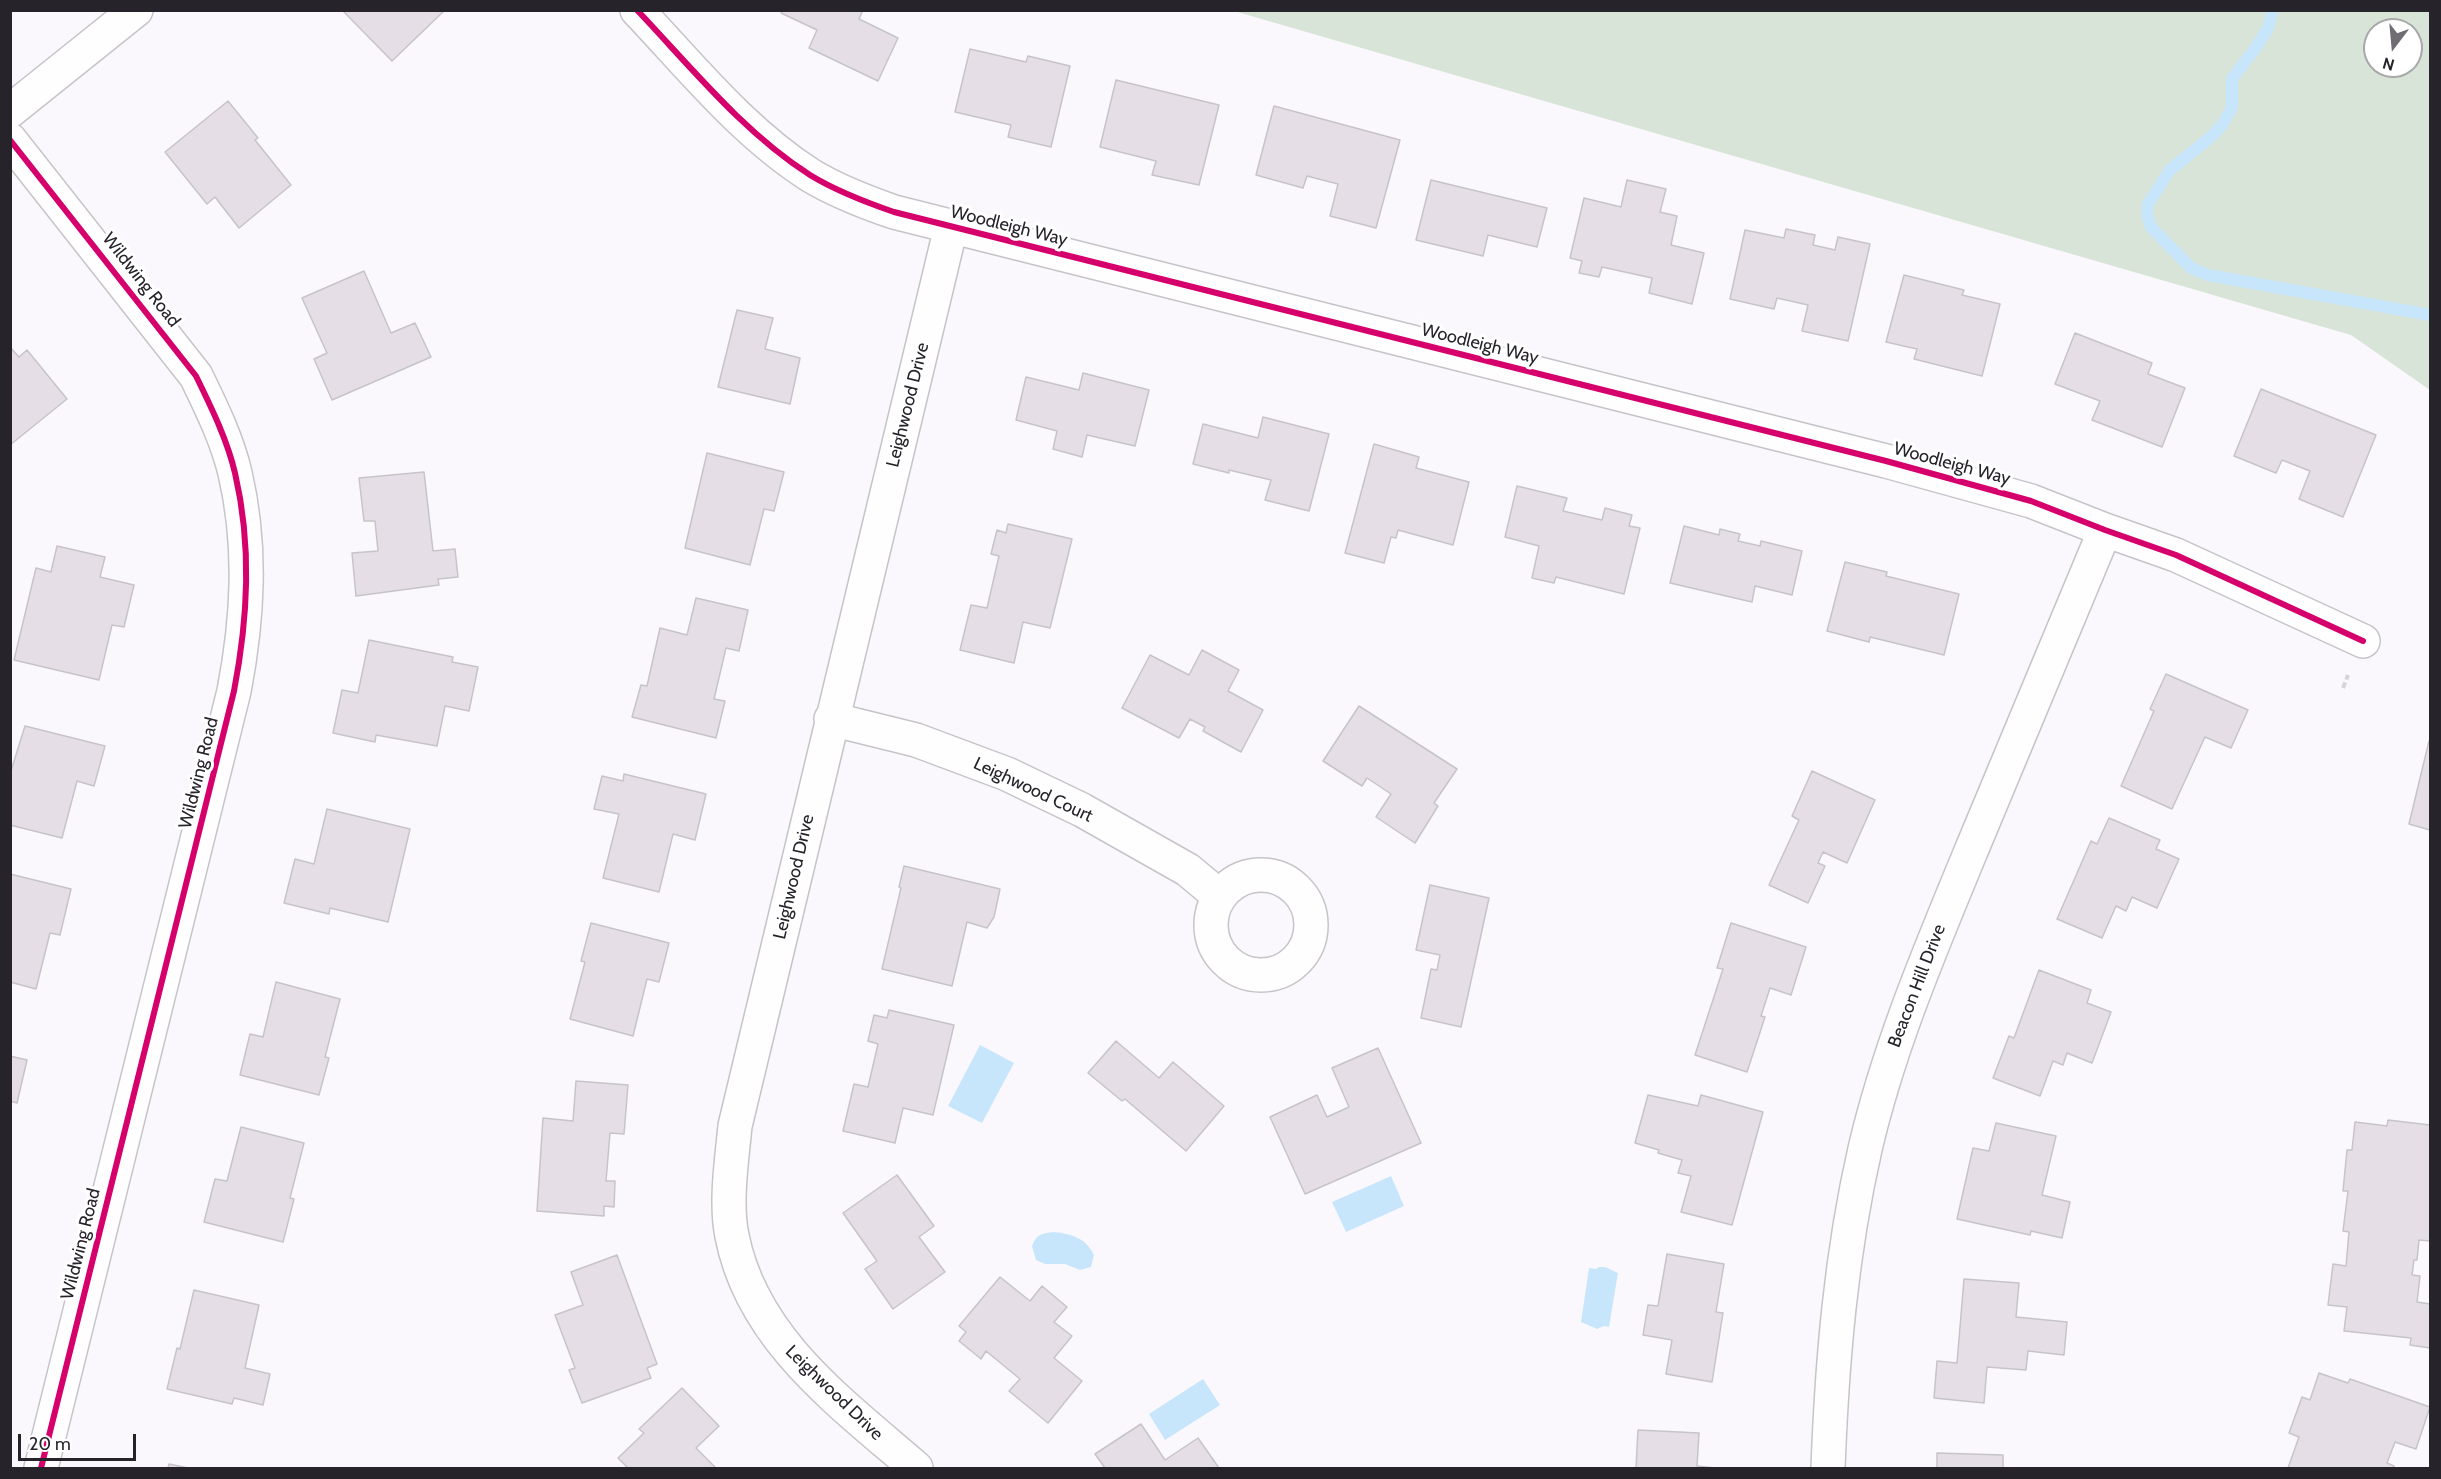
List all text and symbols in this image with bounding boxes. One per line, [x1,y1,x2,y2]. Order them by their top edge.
north arrow [2363,18,2423,78]
text: N [2380,53,2397,75]
street label: Woodleigh Way [948,201,1070,251]
street label: Wildwing Road [97,228,185,332]
street label: Woodleigh Way [1419,319,1541,369]
street label: Leighwood Drive [882,340,934,470]
street label: Woodleigh Way [1891,438,2013,490]
street label: Wildwing Road [175,715,223,831]
street label: Leighwood Court [970,753,1096,827]
street label: Leighwood Drive [769,812,819,942]
street label: Beacon Hill Drive [1884,921,1950,1051]
street label: Wildwing Road [57,1186,105,1302]
street label: Leighwood Drive [781,1341,887,1445]
scale bar [21,1422,140,1460]
text: 20 m [29,1433,71,1455]

